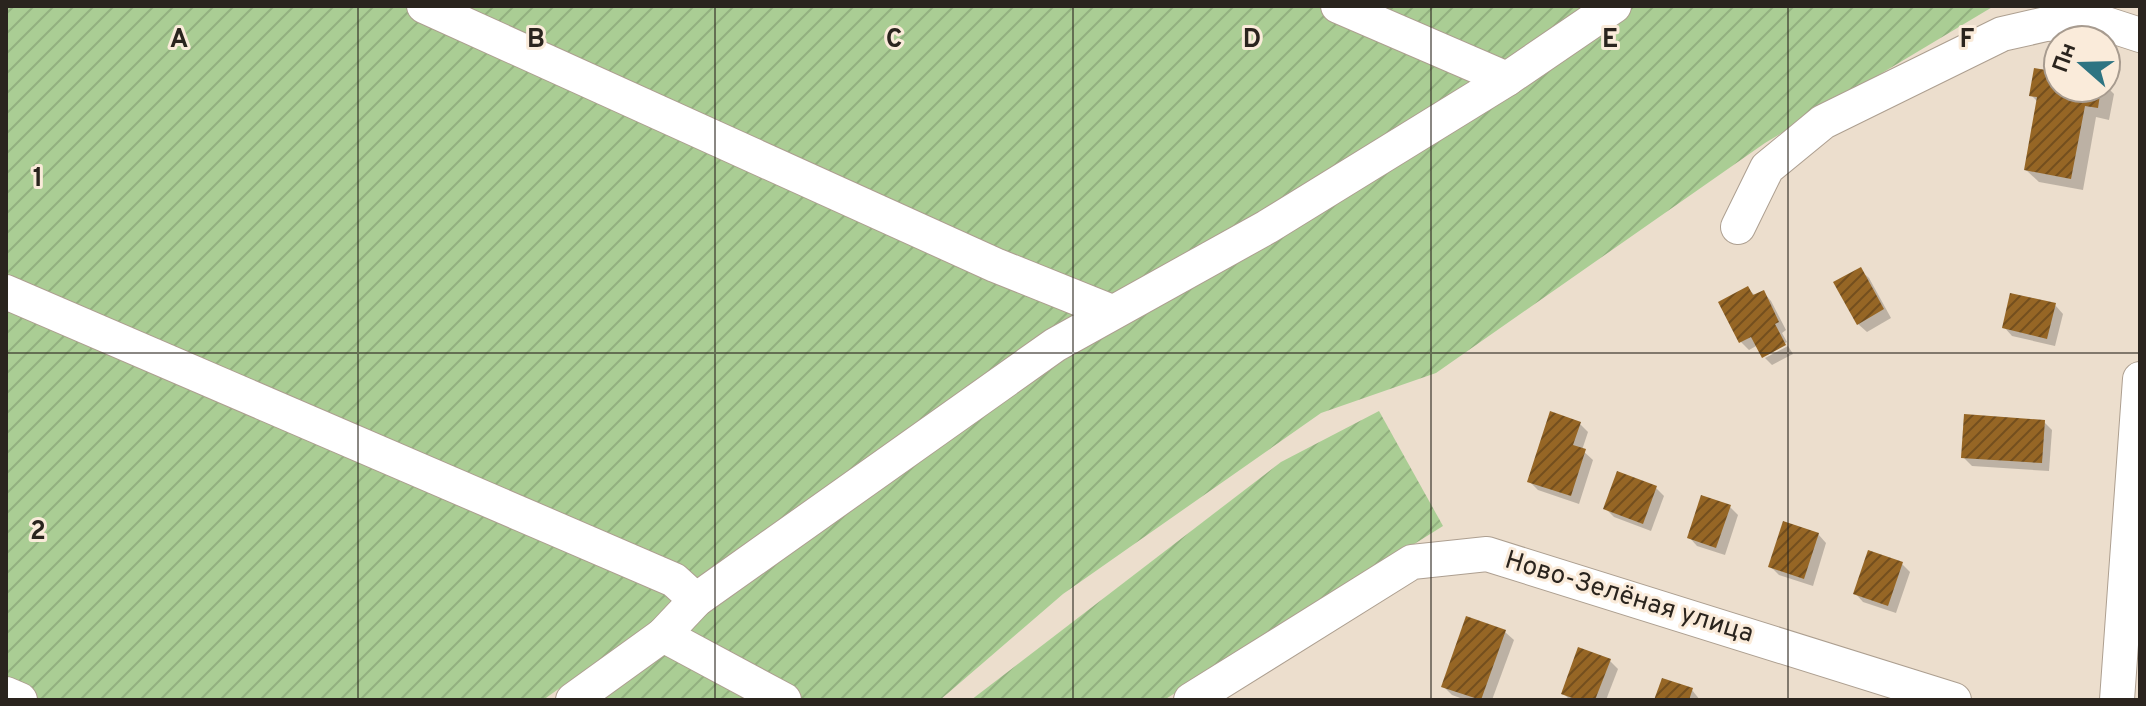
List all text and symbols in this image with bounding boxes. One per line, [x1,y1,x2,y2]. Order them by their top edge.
text: A [170,24,188,57]
text: B [527,24,545,57]
text: C [886,24,902,57]
text: D [1243,24,1261,57]
text: E [1602,24,1618,57]
text: F [1960,24,1975,57]
north arrow [2042,24,2122,104]
text: Пн [2048,39,2083,77]
text: 1 [33,163,43,196]
text: 2 [30,516,46,549]
street label: Ново-Зелёная улица [1501,544,1757,652]

